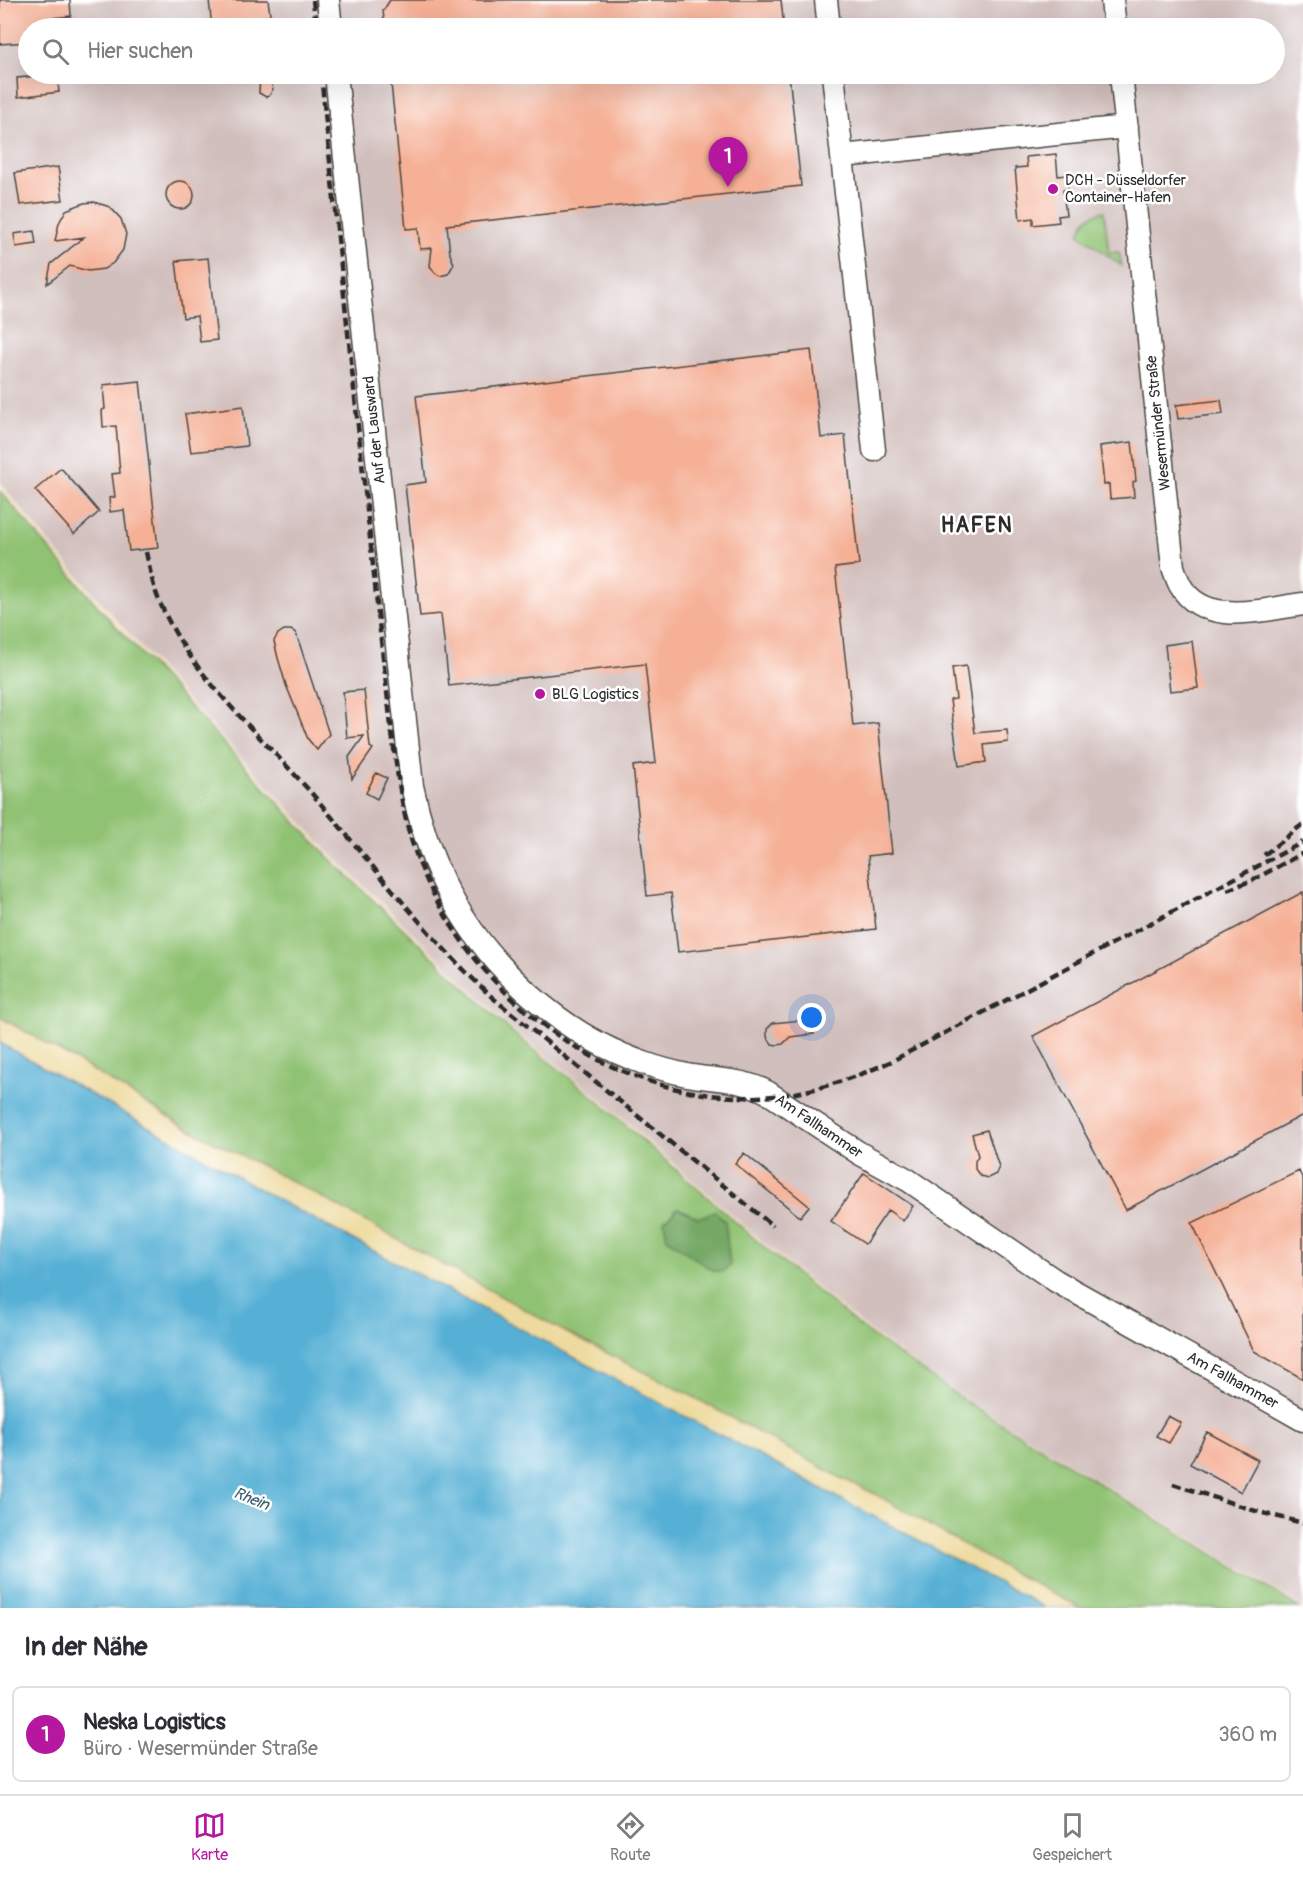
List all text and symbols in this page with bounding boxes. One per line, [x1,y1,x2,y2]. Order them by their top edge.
search box [18,18,1285,84]
icon: search [39,35,72,68]
text: Hier suchen [87,37,193,65]
pin: 1 [708,138,748,187]
place label: DCH - Düsseldorfer Container-Hafen [1065,171,1187,207]
marker: DCH - Düsseldorfer Container-Hafen [1046,182,1060,196]
street label: Wesermünder Straße [1142,354,1175,491]
street label: Auf der Lausward [359,375,390,485]
district label: HAFEN [941,512,1013,539]
place label: BLG Logistics [552,685,639,704]
marker: BLG Logistics [533,687,547,701]
your location [797,1003,826,1032]
street label: Am Fallhammer [771,1090,867,1163]
street label: Am Fallhammer [1184,1347,1282,1414]
water label: Rhein [231,1483,273,1515]
text: In der Nähe [24,1631,147,1663]
text: Neska Logistics [83,1708,226,1736]
text: 1 [42,1722,49,1747]
text: 360 m [1218,1722,1277,1747]
text: Büro · Wesermünder Straße [83,1736,318,1761]
tab: Karte [191,1809,228,1865]
tab: Route [610,1809,650,1865]
tab: Gespeichert [1032,1809,1112,1865]

